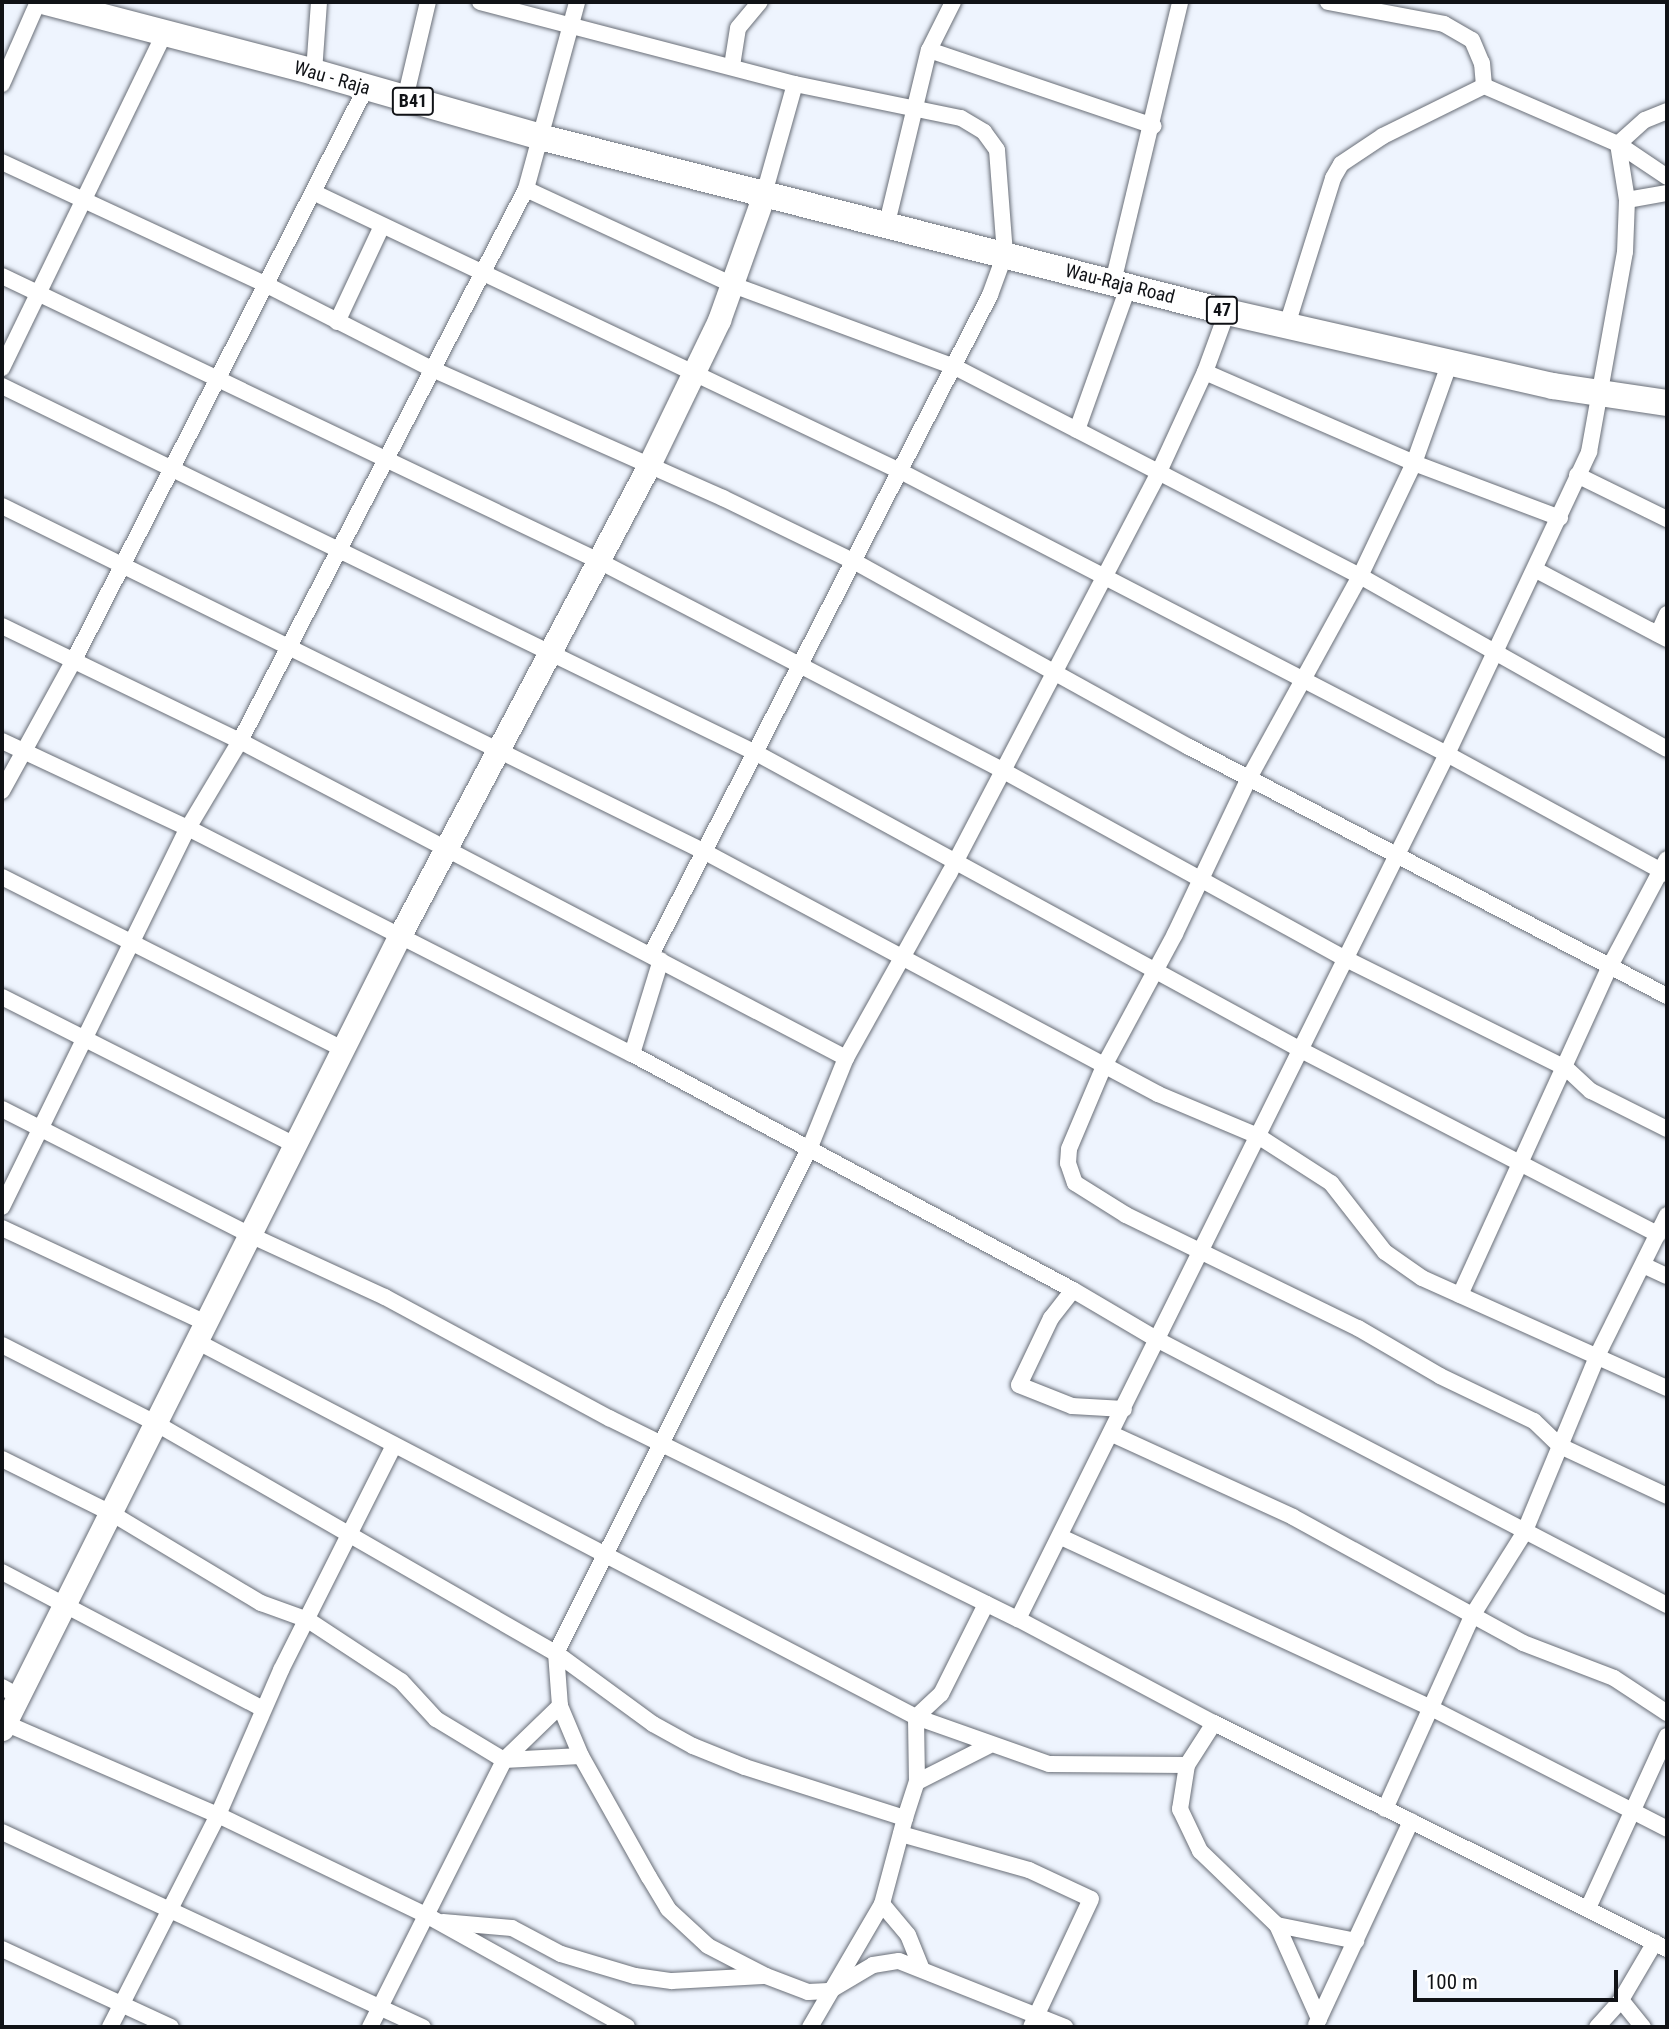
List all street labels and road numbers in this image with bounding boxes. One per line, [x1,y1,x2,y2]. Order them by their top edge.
street label: Wau - Raja [291,56,373,100]
road number: B41 [390,86,436,116]
street label: Wau-Raja Road [1063,259,1177,309]
road number: 47 [1204,296,1240,324]

